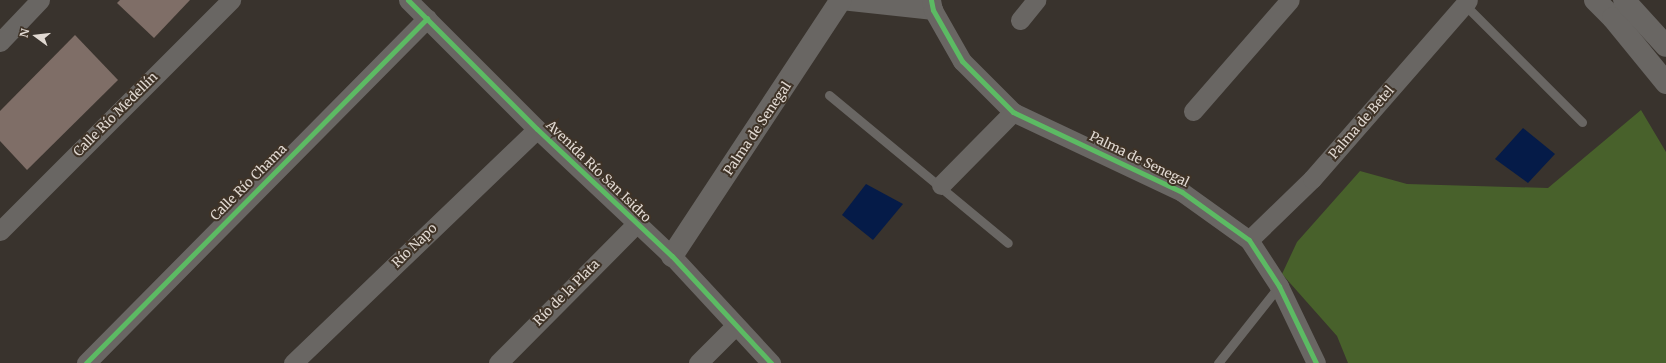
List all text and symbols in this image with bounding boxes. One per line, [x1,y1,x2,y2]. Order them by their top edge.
north arrow [16,16,56,56]
text: N [17,27,32,39]
street label: Calle Río Medellín [71,70,161,160]
street label: Palma de Senegal [721,79,795,179]
street label: Palma de Betel [1326,83,1398,163]
street label: Avenida Río San Isidro [542,118,654,226]
street label: Palma de Senegal [1087,129,1191,191]
street label: Calle Río Chama [208,142,290,224]
street label: Río Napo [389,221,441,271]
street label: Río de la Plata [531,257,603,329]

